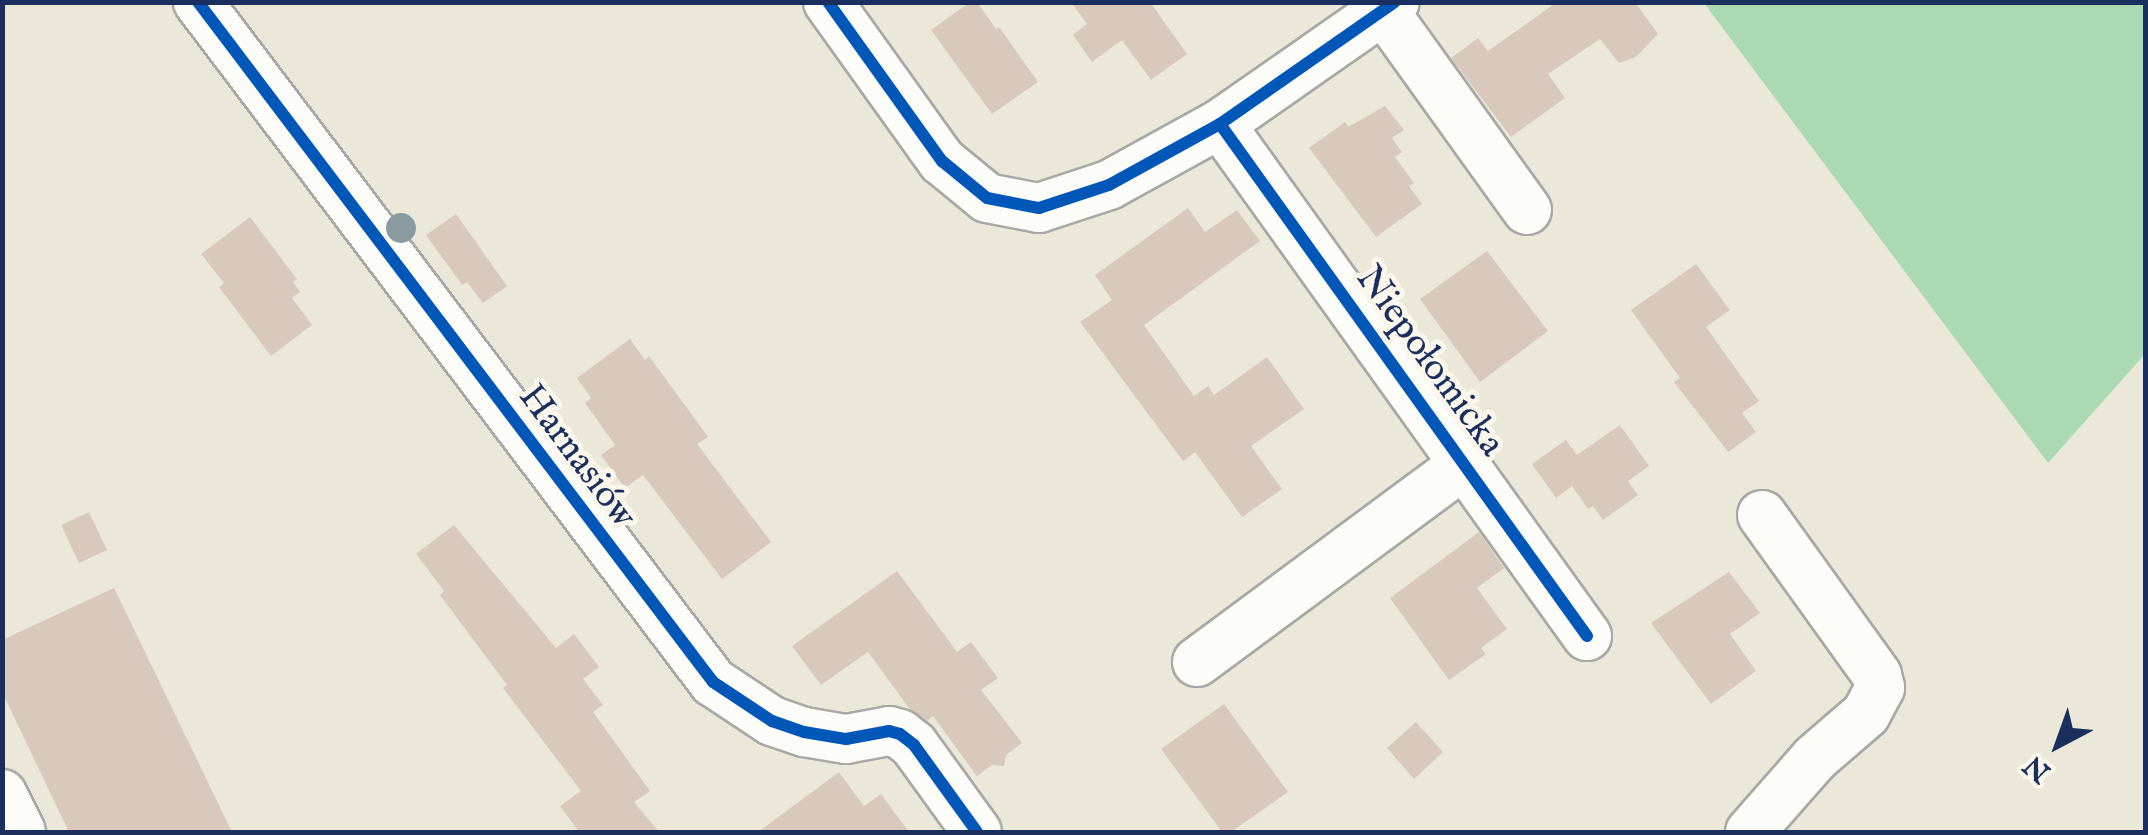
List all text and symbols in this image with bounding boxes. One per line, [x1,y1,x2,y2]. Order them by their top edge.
street label: Niepołomicka [1345,258,1513,466]
street label: Harnasiów [507,376,645,538]
north arrow [2008,695,2108,795]
text: N [2017,747,2059,789]

